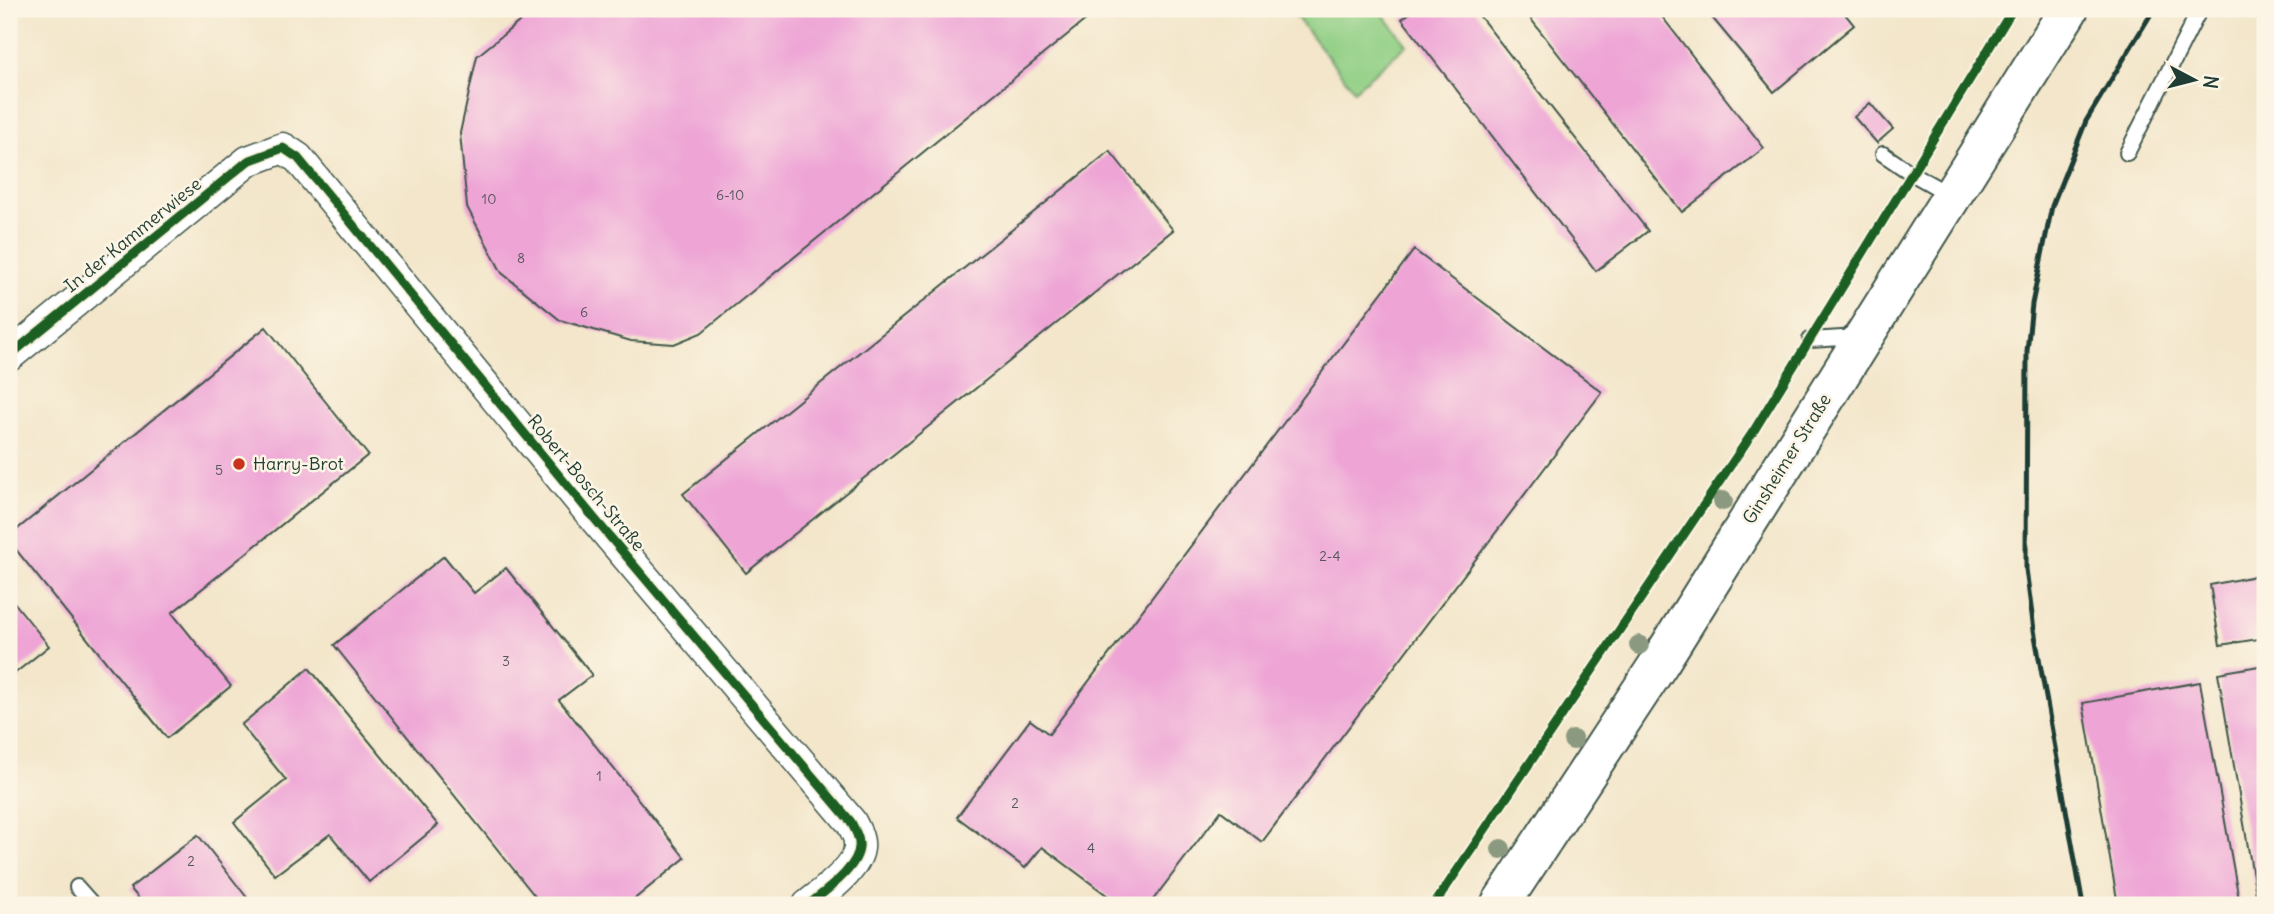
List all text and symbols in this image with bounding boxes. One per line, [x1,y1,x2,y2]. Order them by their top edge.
north arrow [2158,46,2228,116]
text: N [2198,74,2224,90]
street label: In der Kammerwiese [59,172,206,297]
house number: 6-10 [716,186,744,204]
house number: 10 [482,190,496,208]
house number: 8 [517,249,525,267]
house number: 6 [580,303,588,321]
street label: Ginsheimer Straße [1737,389,1836,528]
street label: Robert-Bosch-Straße [523,410,650,556]
place label: Harry-Brot [253,452,344,475]
marker: Harry-Brot [231,456,247,472]
house number: 5 [215,461,223,479]
house number: 2-4 [1319,547,1341,565]
house number: 3 [502,652,510,670]
house number: 1 [596,767,602,785]
house number: 2 [1011,794,1019,812]
house number: 4 [1087,839,1095,857]
house number: 2 [187,852,195,870]

